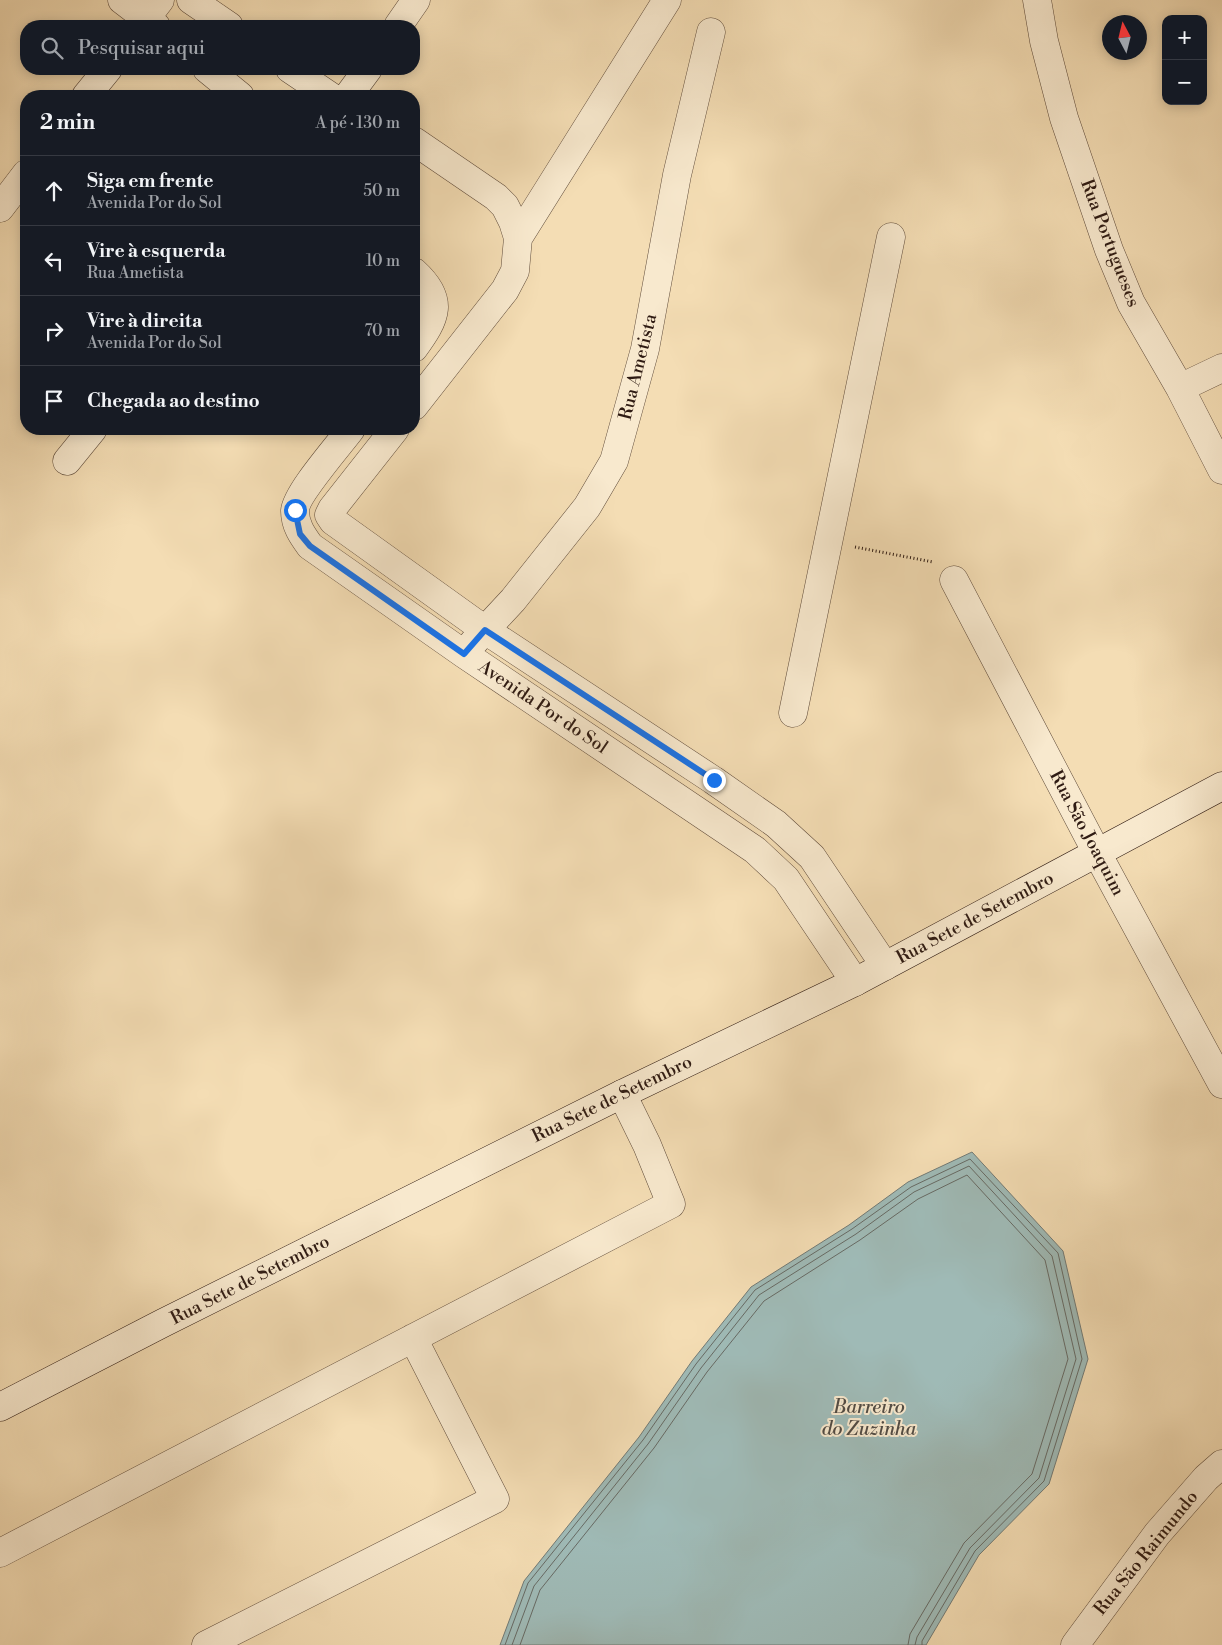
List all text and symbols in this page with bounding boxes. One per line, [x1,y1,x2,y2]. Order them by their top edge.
north arrow [1102,15,1147,60]
map controls [1162,15,1207,105]
button: + [1162,15,1207,60]
search box [20,20,420,75]
icon: search [38,34,66,62]
text: Pesquisar aqui [78,36,205,60]
button: − [1162,60,1207,105]
text: 2 min [40,110,95,136]
text: A pé · 130 m [316,113,400,133]
text: Siga em frente [87,169,214,193]
street label: Rua Portugueses [1075,176,1145,310]
icon: ahead [40,177,68,205]
text: 50 m [363,181,400,201]
text: Avenida Por do Sol [87,193,222,213]
text: Vire à esquerda [87,239,226,263]
icon: left [40,247,68,275]
text: 10 m [366,251,400,271]
text: Rua Ametista [87,263,184,283]
text: Vire à direita [87,309,202,333]
street label: Rua Ametista [614,311,663,423]
icon: right [40,317,68,345]
text: 70 m [364,321,400,341]
text: Avenida Por do Sol [87,333,222,353]
icon: arrive [40,387,68,415]
text: Chegada ao destino [87,389,260,413]
route start [284,499,307,522]
street label: Avenida Por do Sol [473,655,613,759]
street label: Rua São Joaquim [1044,766,1130,900]
route end [703,769,726,792]
street label: Rua Sete de Setembro [892,867,1058,969]
street label: Rua Sete de Setembro [528,1050,696,1148]
street label: Rua Sete de Setembro [167,1230,333,1330]
water label: Barreiro do Zuzinha [822,1395,917,1441]
street label: Rua São Raimundo [1089,1486,1203,1620]

